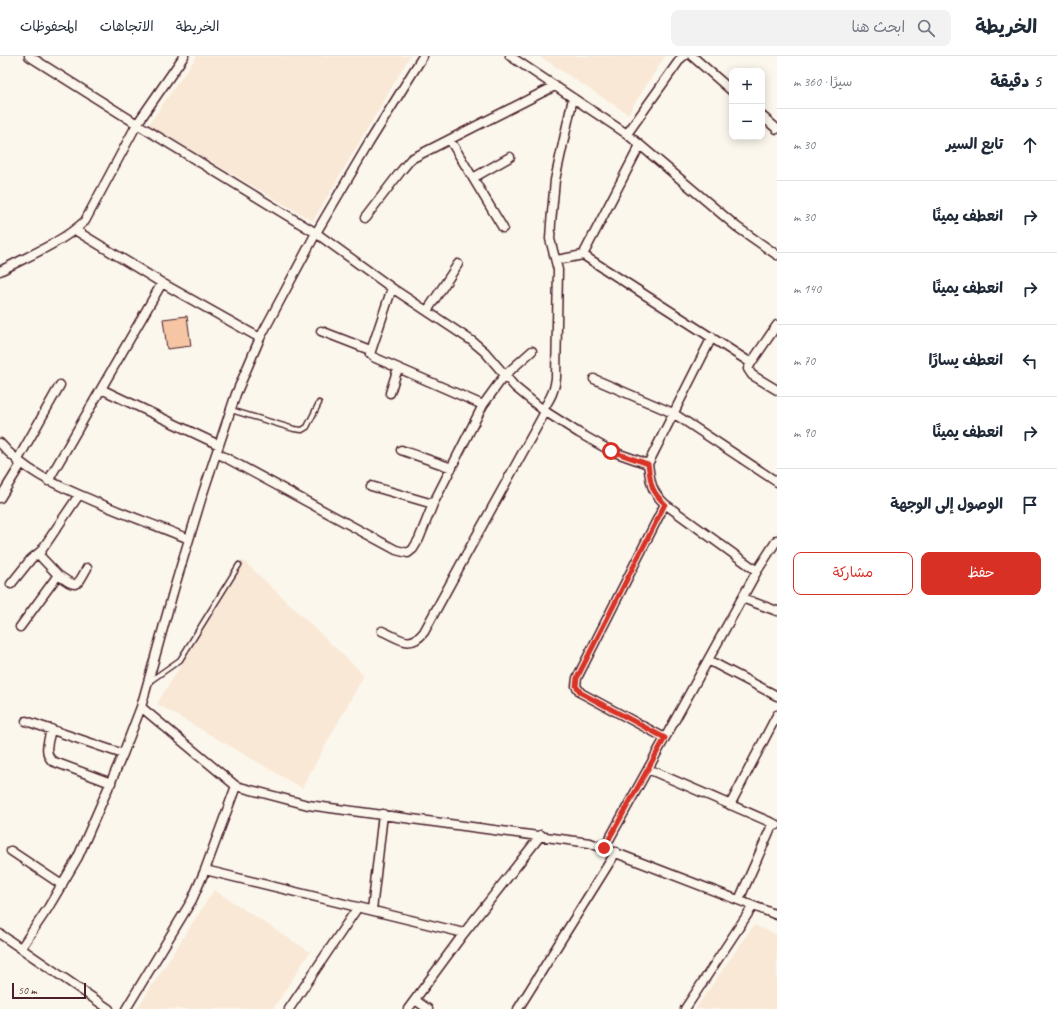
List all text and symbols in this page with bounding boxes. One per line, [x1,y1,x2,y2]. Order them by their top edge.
search box [671,10,951,46]
text: الخريطة [975,15,1037,39]
icon: search [915,17,937,39]
text: المحفوظات [20,18,78,35]
text: الاتجاهات [100,18,154,35]
text: الخريطة [176,18,219,35]
text: ابحث هنا [851,18,905,37]
map controls [729,68,765,140]
button: + [729,68,765,104]
text: 5 دقيقة [990,71,1041,92]
text: سيرًا · 360 m [793,74,852,90]
button: − [729,104,765,140]
icon: ahead [1019,134,1041,156]
text: تابع السير [946,135,1003,154]
text: 30 m [793,137,815,153]
icon: right [1019,206,1041,228]
text: انعطف يمينًا [932,207,1003,226]
text: 30 m [793,209,815,225]
icon: right [1019,278,1041,300]
text: انعطف يمينًا [932,279,1003,298]
text: 140 m [793,281,821,297]
icon: left [1019,350,1041,372]
text: انعطف يسارًا [928,351,1003,370]
text: 70 m [793,353,815,369]
icon: right [1019,422,1041,444]
text: انعطف يمينًا [932,423,1003,442]
text: 90 m [793,425,815,441]
route start [602,442,620,460]
icon: arrive [1019,494,1041,516]
text: الوصول إلى الوجهة [890,495,1003,514]
button: مشاركة [793,552,913,595]
button: حفظ [921,552,1041,595]
route end [595,839,613,857]
scale bar [12,981,86,1000]
text: 50 m [18,983,37,997]

